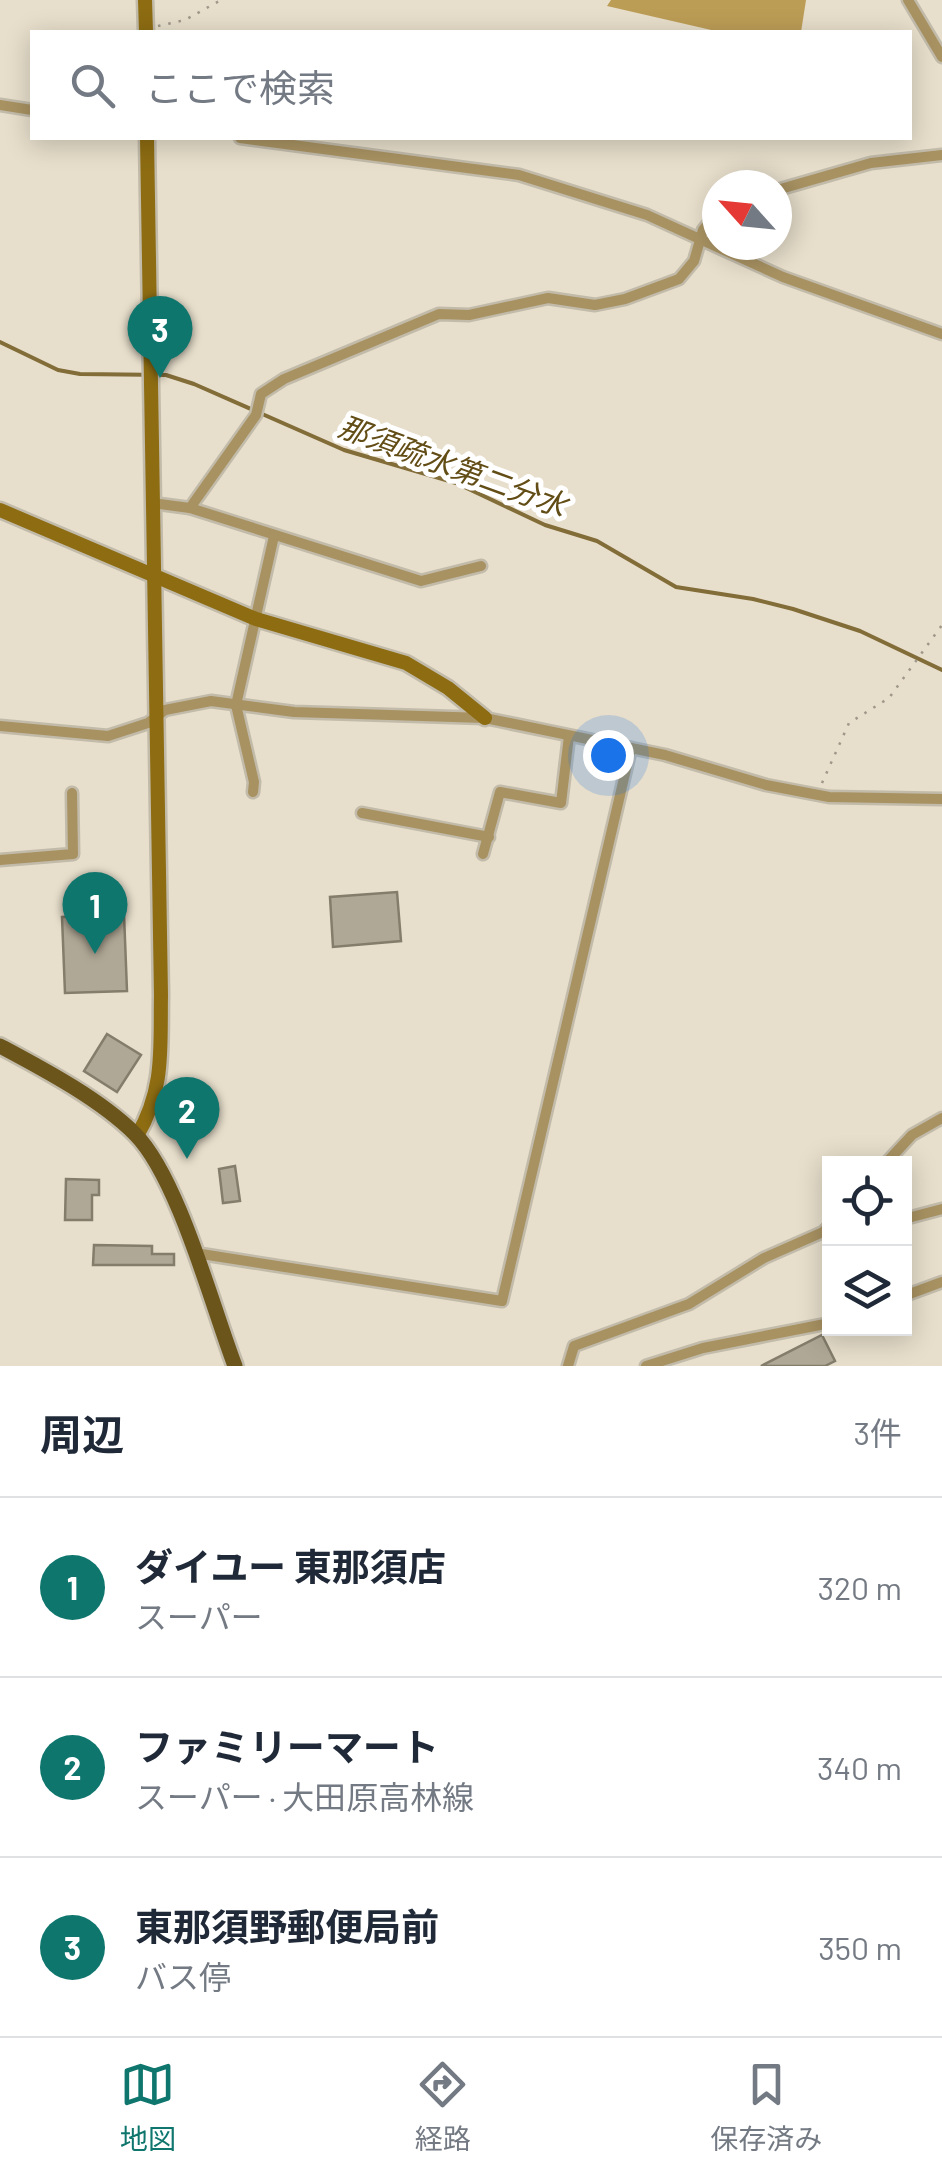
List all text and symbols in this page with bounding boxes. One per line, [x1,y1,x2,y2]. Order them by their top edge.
search box [30,30,912,140]
icon: search [65,58,120,113]
text: ここで検索 [145,64,335,110]
north arrow [702,170,792,260]
pin: 3 [128,296,192,378]
water label: 那須疏水第二分水 [334,407,575,524]
your location [583,730,634,781]
pin: 1 [62,872,128,954]
pin: 2 [154,1076,220,1159]
map controls [822,1156,912,1336]
button: locate [822,1156,912,1246]
button: layers [822,1246,912,1336]
text: 周辺 [40,1408,124,1458]
text: 3件 [854,1413,902,1451]
text: ダイユー 東那須店 [135,1543,446,1589]
text: 1 [67,1568,78,1606]
text: 320 m [817,1568,902,1606]
text: スーパー [135,1597,263,1635]
text: ファミリーマート [135,1723,439,1769]
text: 2 [64,1748,81,1786]
text: 340 m [817,1748,902,1786]
text: スーパー · 大田原高林線 [135,1777,474,1815]
text: 東那須野郵便局前 [135,1903,439,1949]
text: 3 [64,1928,81,1966]
text: 350 m [818,1928,902,1966]
text: バス停 [135,1957,231,1995]
tab: 地図 [120,2057,176,2157]
tab: 経路 [415,2057,471,2157]
tab: 保存済み [710,2057,822,2157]

